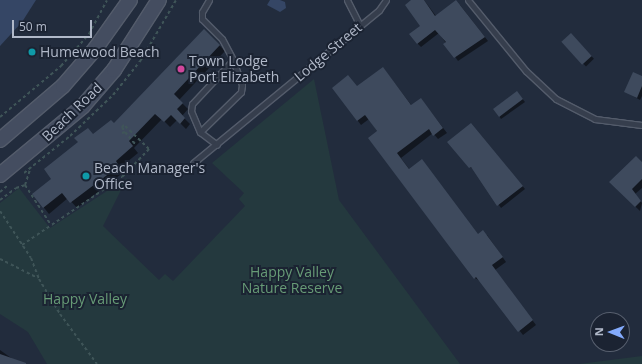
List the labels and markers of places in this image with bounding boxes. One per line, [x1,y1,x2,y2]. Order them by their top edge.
place label: Humewood Beach [40,44,160,60]
marker: Humewood Beach [27,47,37,57]
place label: Town Lodge Port Elizabeth [189,53,279,86]
marker: Town Lodge Port Elizabeth [176,64,186,74]
place label: Beach Manager's Office [94,160,205,192]
marker: Beach Manager's Office [81,171,91,181]

